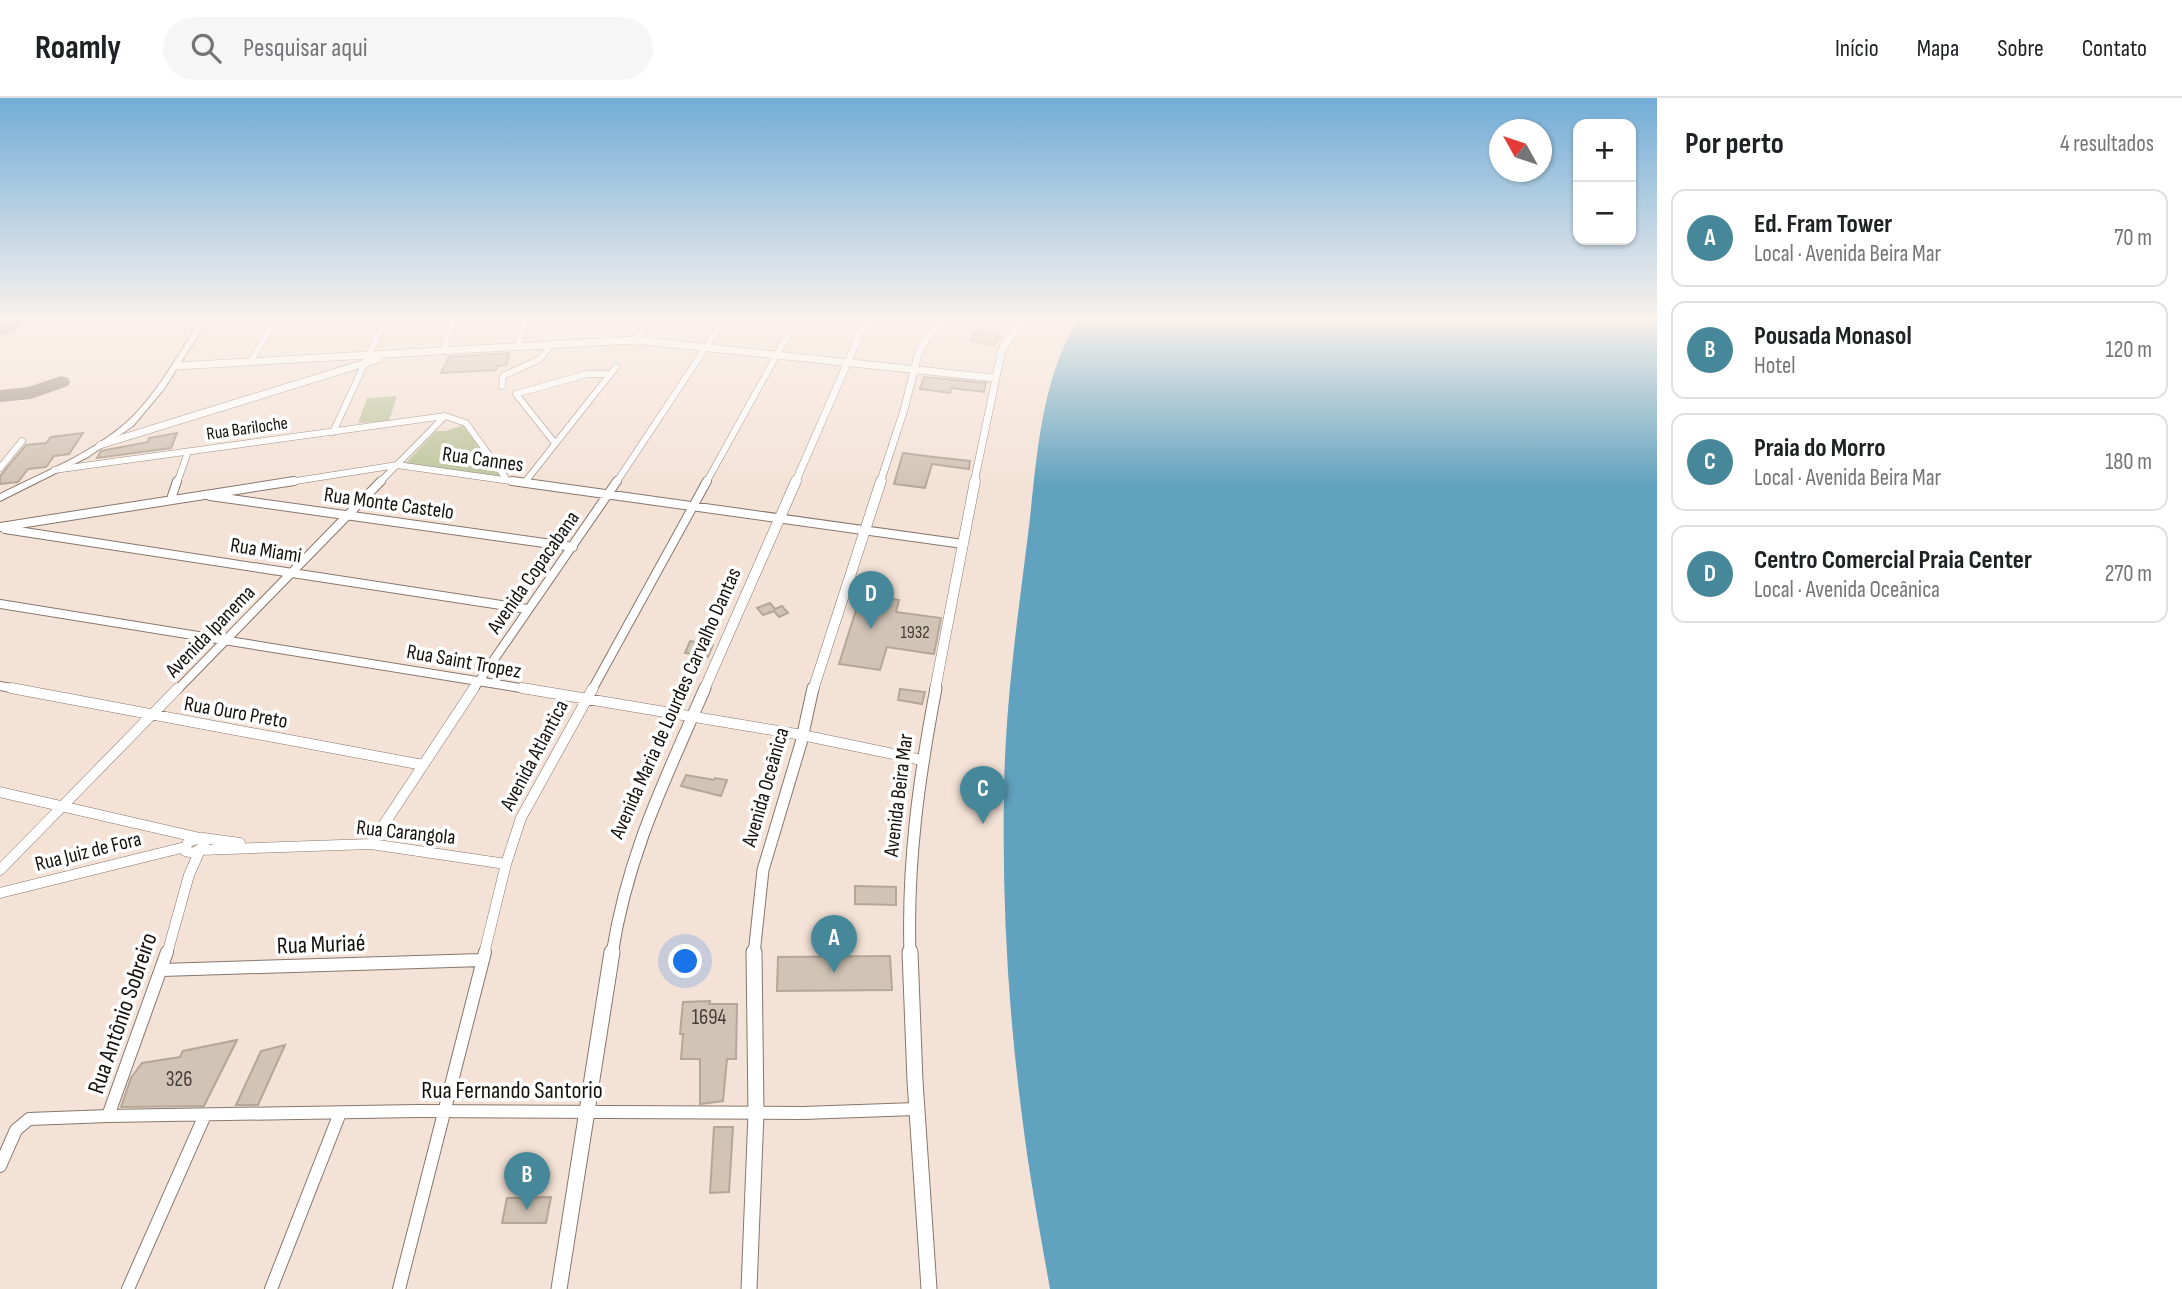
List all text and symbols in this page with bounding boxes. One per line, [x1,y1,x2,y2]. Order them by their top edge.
search box [163,17,653,80]
text: Roamly [35,28,121,68]
icon: search [187,29,225,67]
text: Pesquisar aqui [243,33,368,64]
text: Início [1835,34,1879,63]
text: Mapa [1917,34,1959,63]
text: Sobre [1997,34,2044,63]
text: Contato [2082,34,2147,63]
north arrow [1489,119,1552,182]
map controls [1573,119,1636,245]
button: + [1573,119,1636,182]
text: Por perto [1685,126,1784,162]
text: 4 resultados [2060,130,2154,158]
button: − [1573,182,1636,245]
text: Ed. Fram Tower [1754,209,1892,240]
text: A [1705,224,1715,252]
text: 70 m [2114,224,2152,252]
text: Local · Avenida Beira Mar [1754,240,1941,268]
text: Pousada Monasol [1754,321,1912,352]
text: B [1705,336,1715,364]
text: 120 m [2106,336,2152,364]
text: Hotel [1754,352,1796,380]
street label: Rua Bariloche [205,412,289,445]
text: Praia do Morro [1754,433,1886,464]
street label: Rua Cannes [441,441,525,478]
text: C [1704,448,1716,476]
text: 180 m [2105,448,2152,476]
text: Local · Avenida Beira Mar [1754,464,1941,492]
street label: Rua Monte Castelo [322,482,456,525]
street label: Avenida Copacabana [481,506,585,639]
street label: Rua Miami [229,533,303,568]
text: Centro Comercial Praia Center [1754,545,2032,576]
text: D [1704,560,1716,588]
text: 270 m [2105,560,2152,588]
street label: Avenida Maria de Lourdes Carvalho Dantas [604,564,747,843]
pin: D [848,571,894,629]
text: Local · Avenida Oceânica [1754,576,1940,604]
street label: Avenida Ipanema [160,580,260,683]
house number: 1932 [900,622,930,643]
street label: Rua Saint Tropez [405,639,524,684]
street label: Rua Ouro Preto [182,691,290,734]
street label: Avenida Atlantica [494,696,574,816]
street label: Avenida Oceânica [736,725,794,850]
street label: Avenida Beira Mar [878,732,918,859]
pin: C [960,766,1006,824]
street label: Rua Carangola [355,815,457,850]
street label: Rua Juiz de Fora [32,826,144,877]
pin: A [811,915,857,973]
street label: Rua Muriaé [276,928,366,961]
street label: Rua Antônio Sobreiro [81,929,164,1097]
your location [668,944,702,978]
house number: 1694 [692,1005,726,1030]
house number: 326 [166,1067,192,1092]
street label: Rua Fernando Santorio [421,1076,603,1105]
pin: B [504,1152,550,1210]

